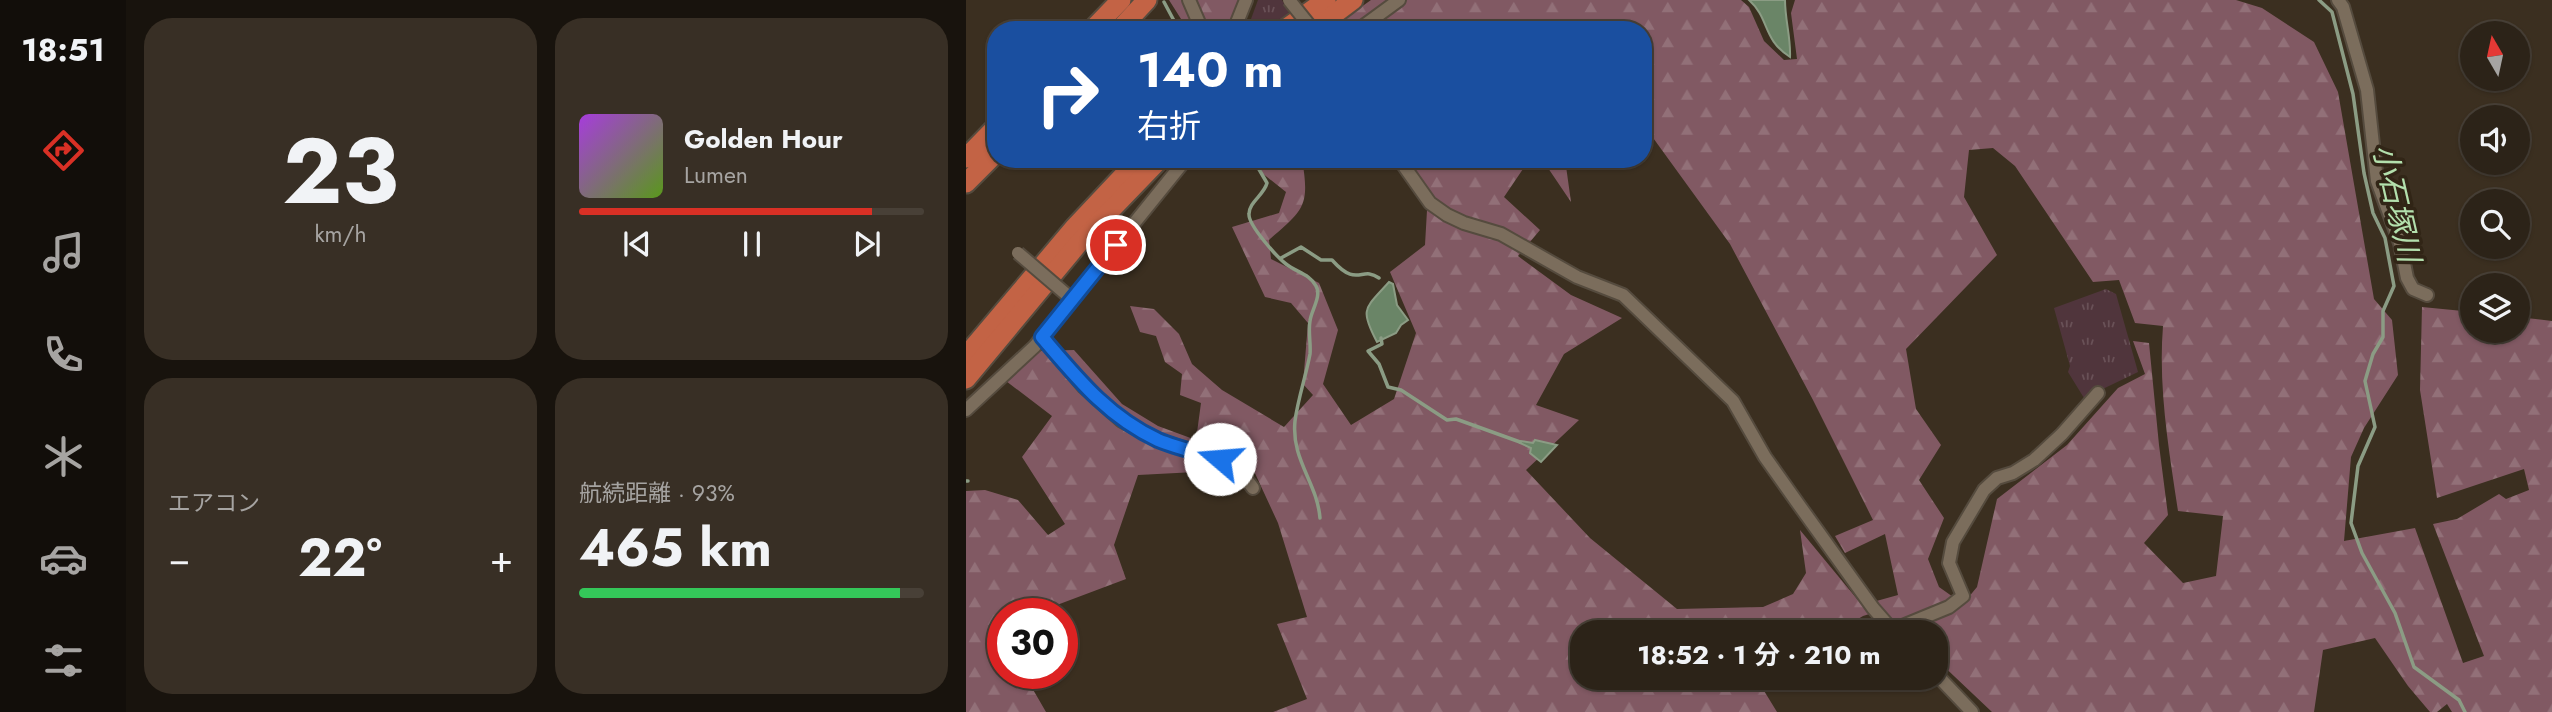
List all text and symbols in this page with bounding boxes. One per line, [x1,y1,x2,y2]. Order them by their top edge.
north arrow [2460,21,2530,91]
map controls [2460,21,2530,343]
text: 18:51 [21,27,105,73]
text: 140 m [1137,35,1283,105]
icon: right [1022,49,1113,140]
text: 右折 [1137,103,1201,149]
button: sound [2460,105,2530,175]
text: 23 [282,106,399,237]
text: Golden Hour [684,120,843,158]
icon: directions [39,126,88,175]
water label: 小石塚川 [2363,140,2432,269]
text: Lumen [684,158,748,192]
button: search [2460,189,2530,259]
pin [1086,215,1146,275]
text: km/h [315,217,366,251]
icon: previous [618,225,656,263]
icon: pause [733,225,771,263]
icon: next [848,225,886,263]
icon: arrive [1097,226,1135,264]
icon: music [39,228,88,277]
button: layers [2460,273,2530,343]
icon: phone [39,330,88,379]
position arrow [1183,422,1257,496]
icon: climate [39,432,88,481]
text: 航続距離 · 93% [579,476,735,510]
text: エアコン [168,486,260,520]
text: 465 km [579,510,772,586]
text: 22° [298,520,382,596]
text: − [168,531,190,586]
text: + [490,531,513,586]
icon: car [39,534,88,583]
speed limit sign: 30 [987,598,1078,689]
icon: filters [39,636,88,685]
text: 18:52 · 1 分 · 210 m [1637,636,1881,674]

